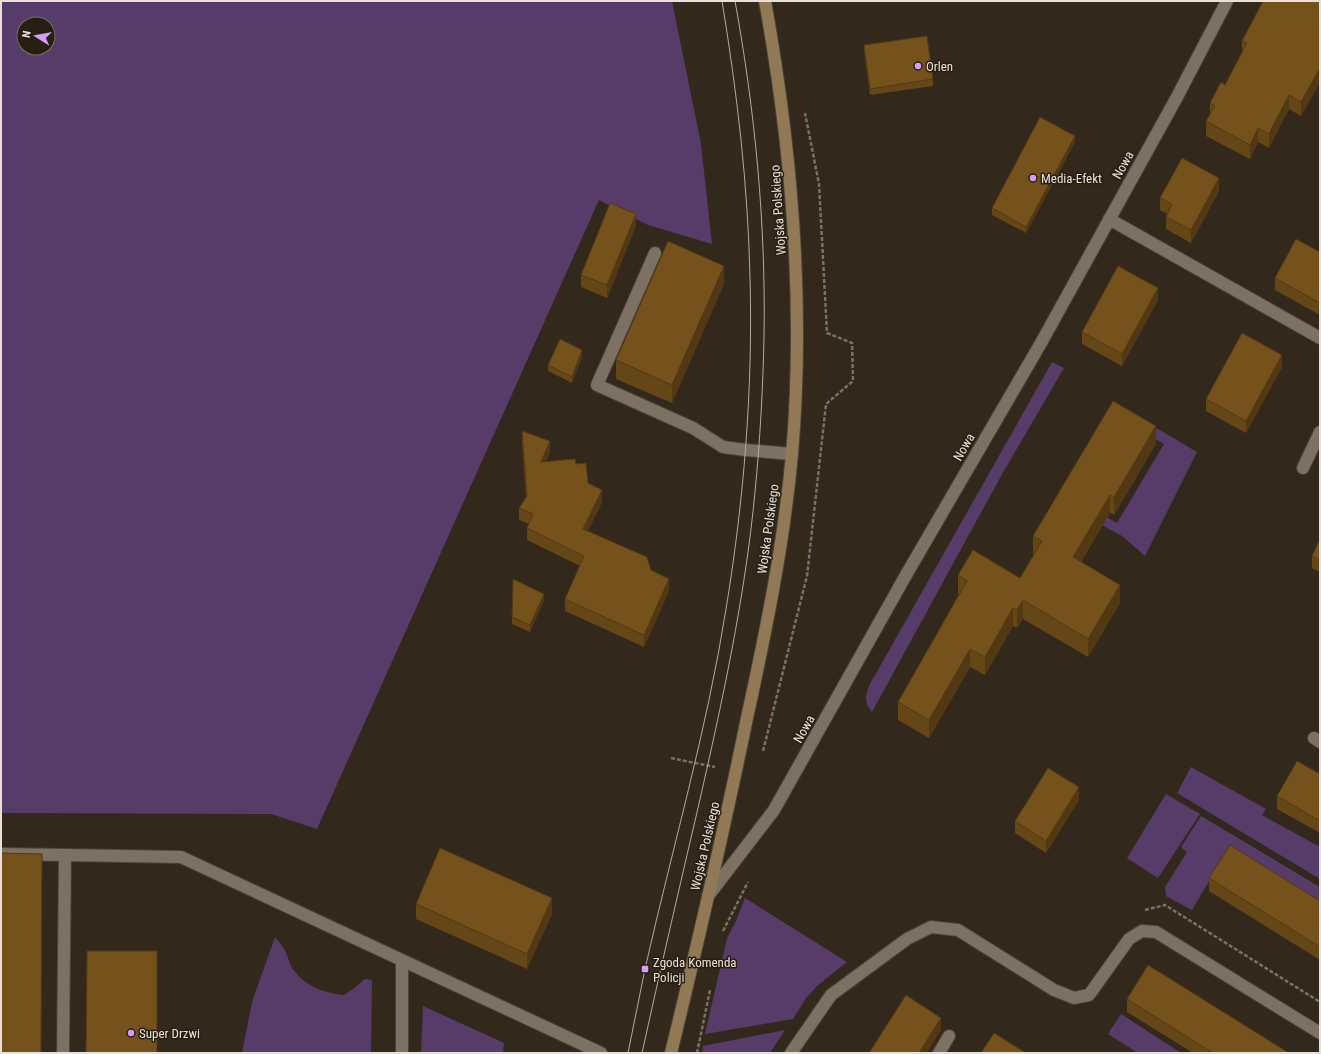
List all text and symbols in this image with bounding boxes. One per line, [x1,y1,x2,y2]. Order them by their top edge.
north arrow [16,16,56,56]
text: N [20,29,34,39]
place label: Orlen [926,59,953,74]
marker: Orlen [913,61,923,71]
street label: Nowa [1109,149,1137,181]
street label: Wojska Polskiego [767,164,789,256]
place label: Media-Efekt [1041,171,1102,186]
marker: Media-Efekt [1028,173,1038,183]
street label: Nowa [950,431,978,463]
street label: Wojska Polskiego [754,483,782,575]
street label: Nowa [790,713,818,745]
street label: Wojska Polskiego [688,800,722,892]
place label: Zgoda Komenda Policji [653,955,737,985]
marker: Zgoda Komenda Policji [640,964,650,974]
place label: Super Drzwi [139,1026,200,1041]
marker: Super Drzwi [126,1028,136,1038]

